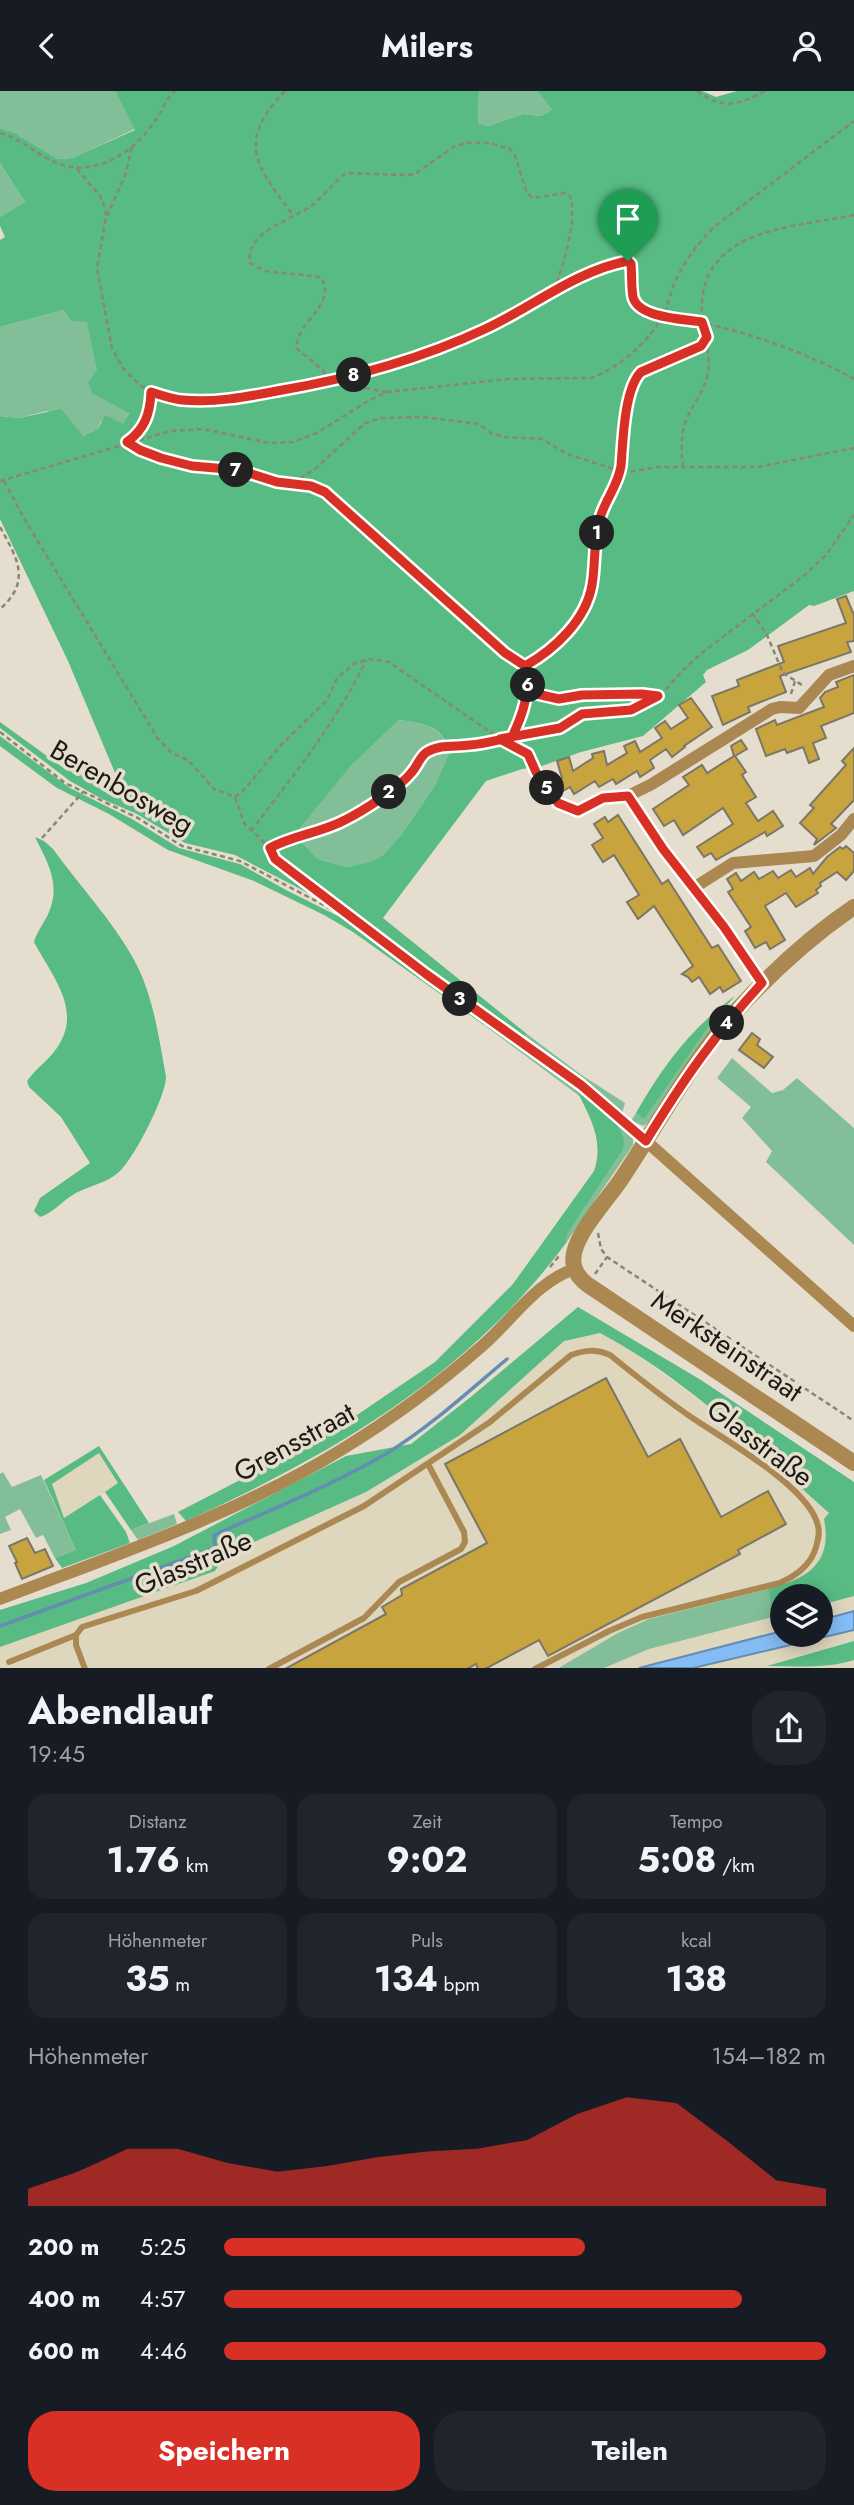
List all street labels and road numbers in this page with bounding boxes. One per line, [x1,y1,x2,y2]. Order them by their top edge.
street label: Berenbosweg [43,729,201,845]
street label: Merksteinstraat [643,1280,811,1412]
street label: Glasstraße [698,1389,822,1497]
street label: Grensstraat [226,1392,362,1492]
street label: Glasstraße [128,1520,258,1606]

